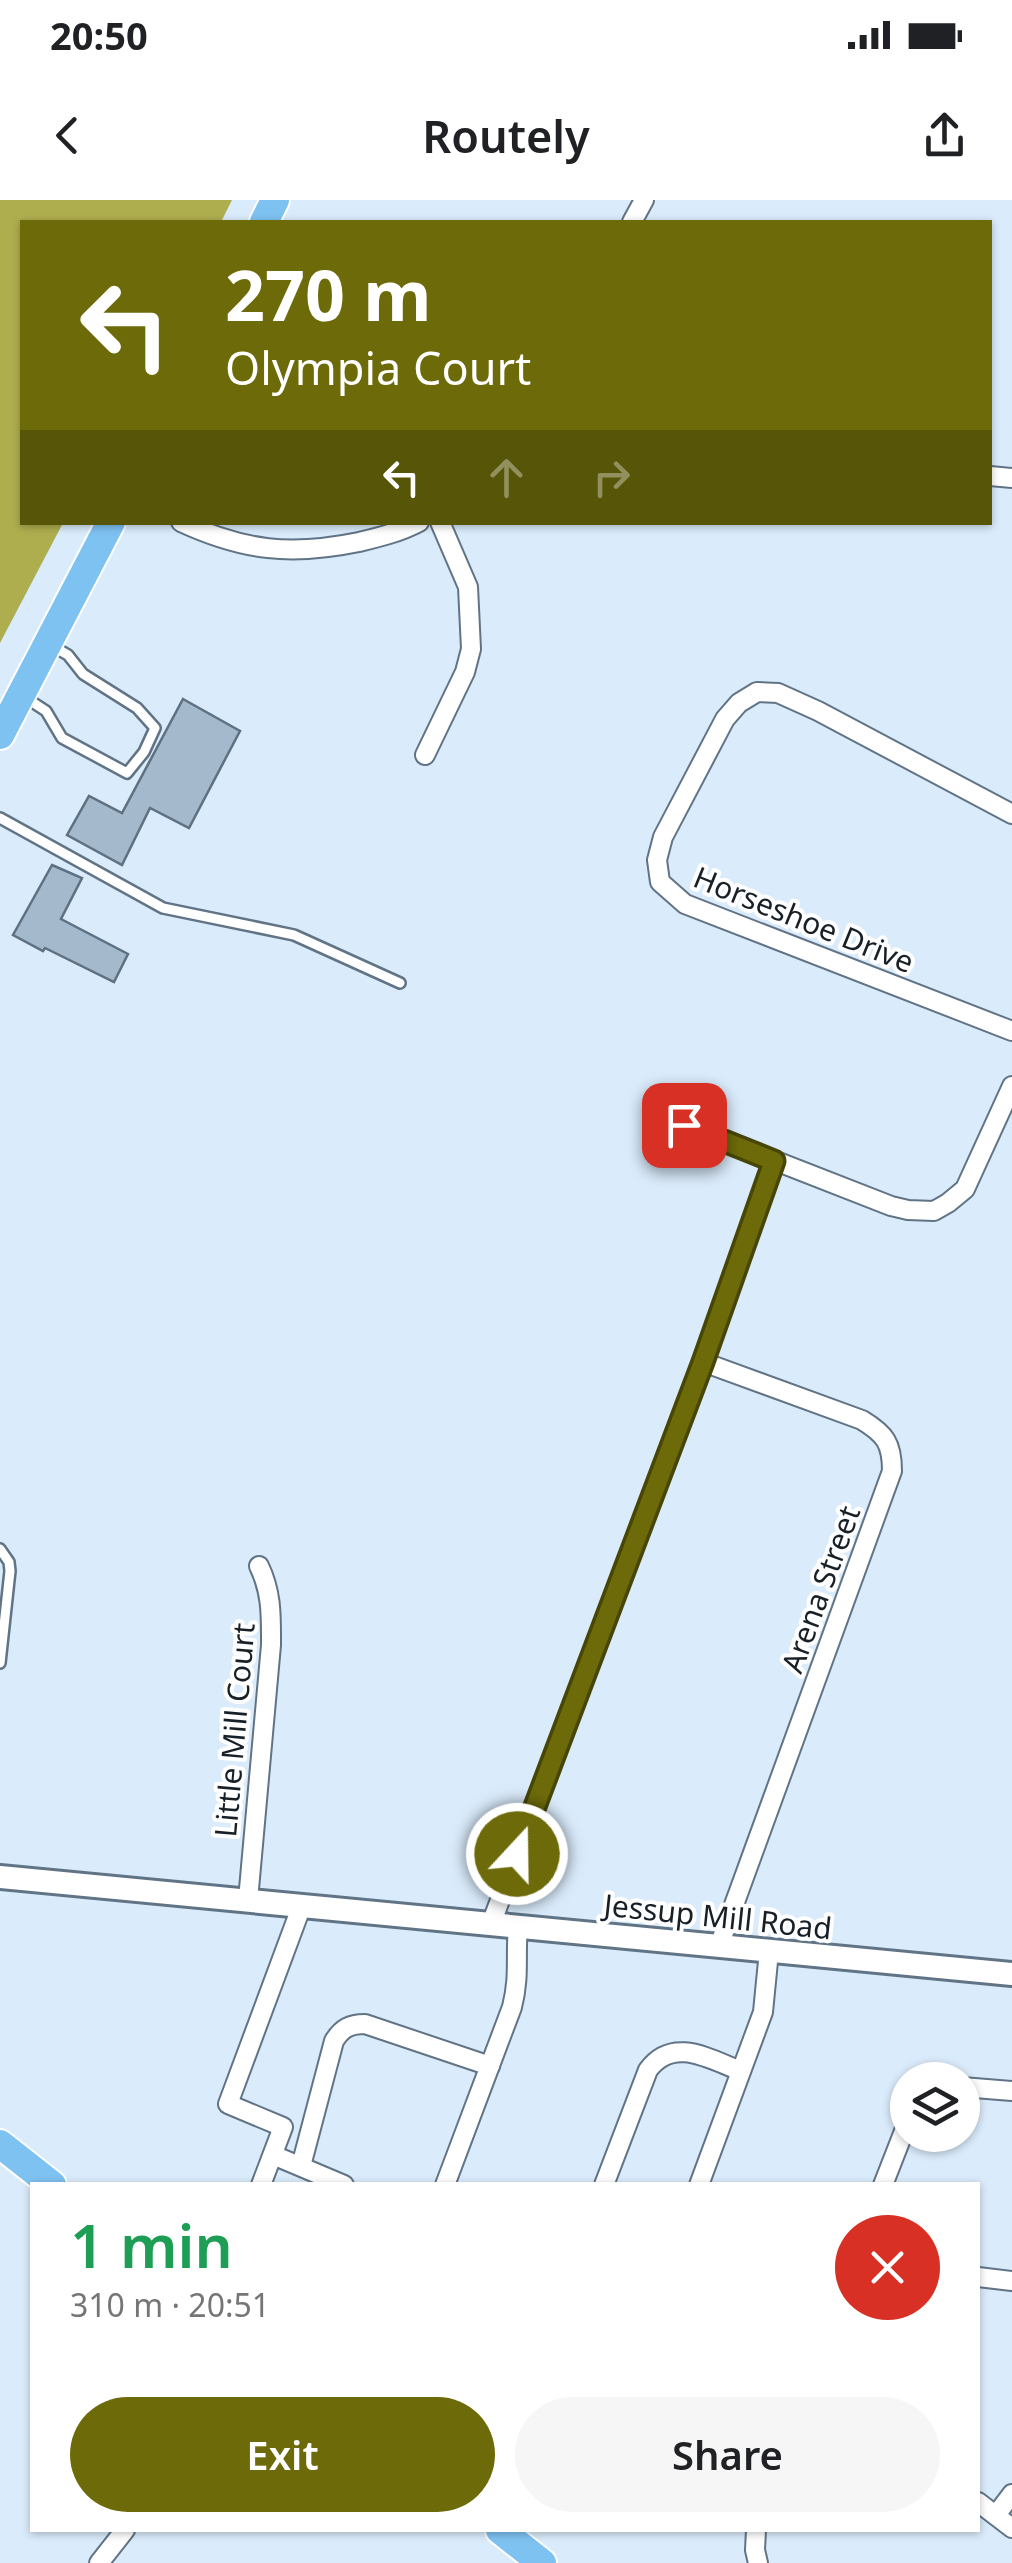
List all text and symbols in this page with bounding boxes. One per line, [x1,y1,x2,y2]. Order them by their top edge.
text: 20:50 [50,9,148,61]
text: Routely [422,105,590,166]
icon: back [40,108,95,163]
icon: share [917,108,972,163]
text: 270 m [225,246,432,342]
icon: left [60,260,190,390]
text: Olympia Court [225,337,531,398]
icon: left [374,450,429,505]
icon: ahead [479,450,534,505]
icon: right [584,450,639,505]
street label: Horseshoe Drive [688,856,920,982]
pin [642,1083,727,1168]
icon: arrive [657,1098,712,1153]
street label: Arena Street [771,1500,869,1678]
street label: Little Mill Court [204,1621,264,1839]
position arrow [465,1802,569,1906]
street label: Jessup Mill Road [599,1883,834,1948]
map controls [890,2062,980,2152]
button: layers [890,2062,980,2152]
text: 1 min [70,2204,233,2286]
button: close [835,2215,940,2320]
text: 310 m · 20:51 [70,2283,270,2326]
button: Exit [70,2397,495,2512]
button: Share [515,2397,940,2512]

